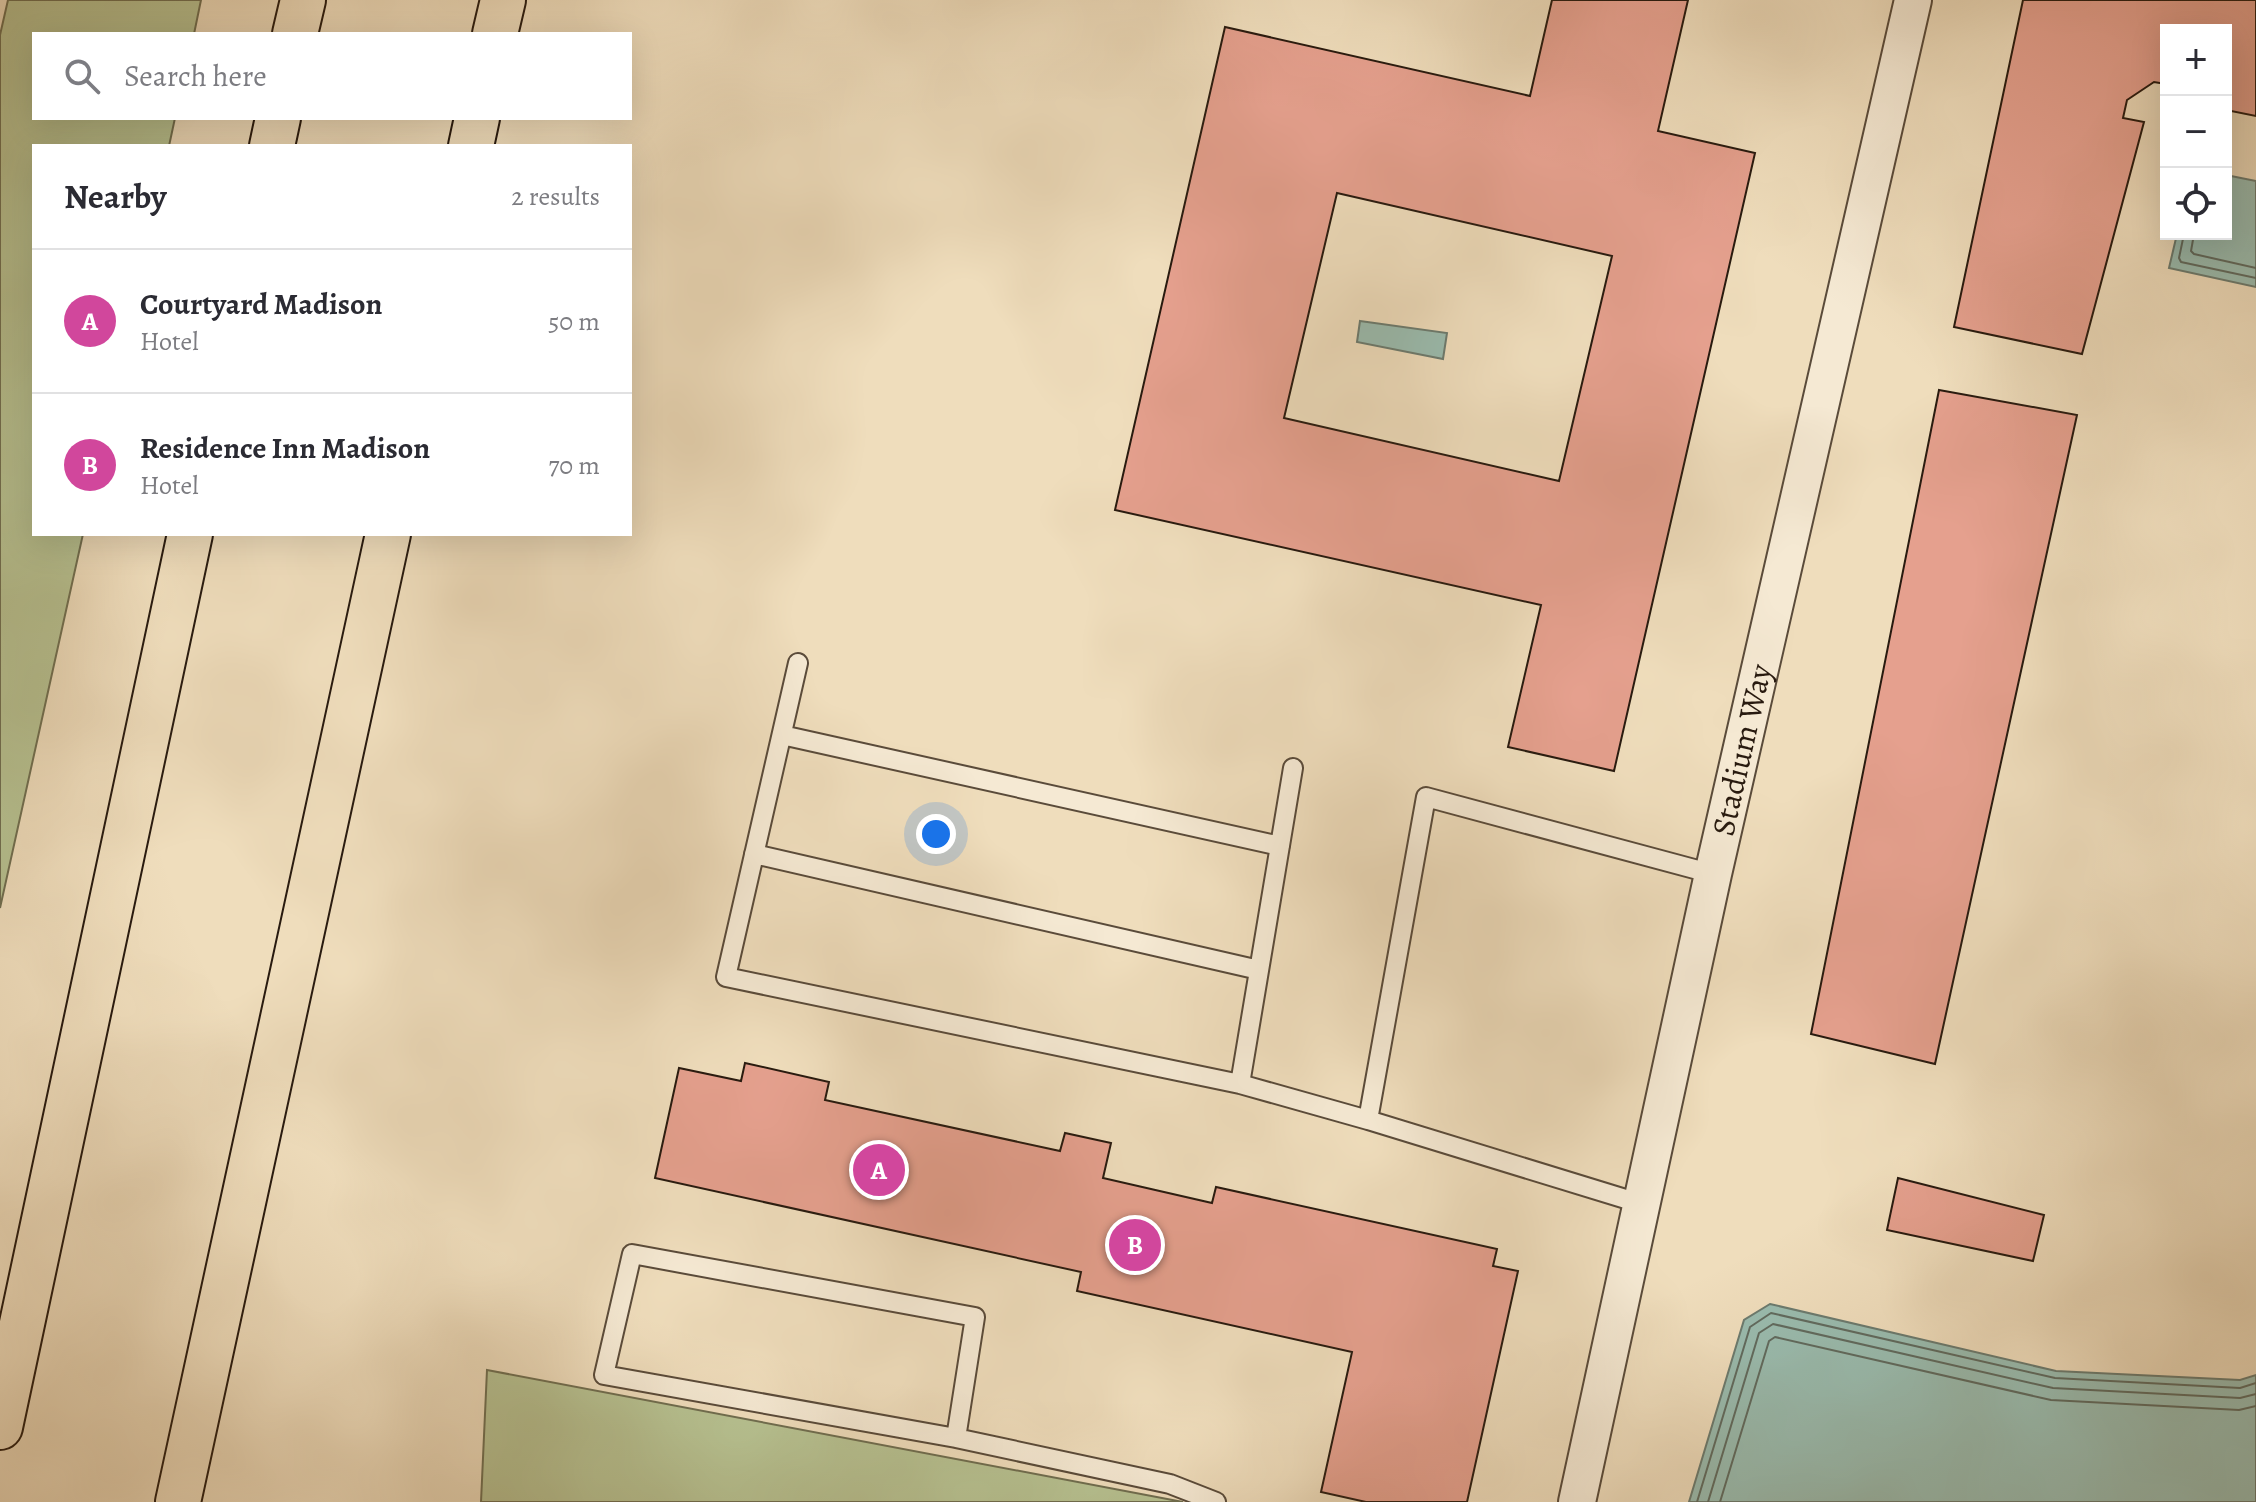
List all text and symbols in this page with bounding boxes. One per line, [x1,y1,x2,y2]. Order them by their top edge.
map controls [2160,24,2232,240]
button: + [2160,24,2232,96]
search box [32,32,632,120]
icon: search [60,54,104,98]
text: Search here [124,56,267,96]
button: − [2160,96,2232,168]
button: locate [2160,168,2232,240]
text: Nearby [64,173,167,220]
text: 2 results [511,179,600,214]
text: Courtyard Madison [140,284,382,324]
text: A [82,304,98,339]
text: 50 m [548,304,600,339]
text: Hotel [140,324,199,359]
text: Residence Inn Madison [140,428,430,468]
text: B [82,448,98,483]
text: 70 m [548,448,600,483]
text: Hotel [140,468,199,503]
street label: Stadium Way [1700,659,1783,840]
your location [916,814,956,854]
pin: A [853,1140,905,1200]
pin: B [1109,1215,1161,1275]

